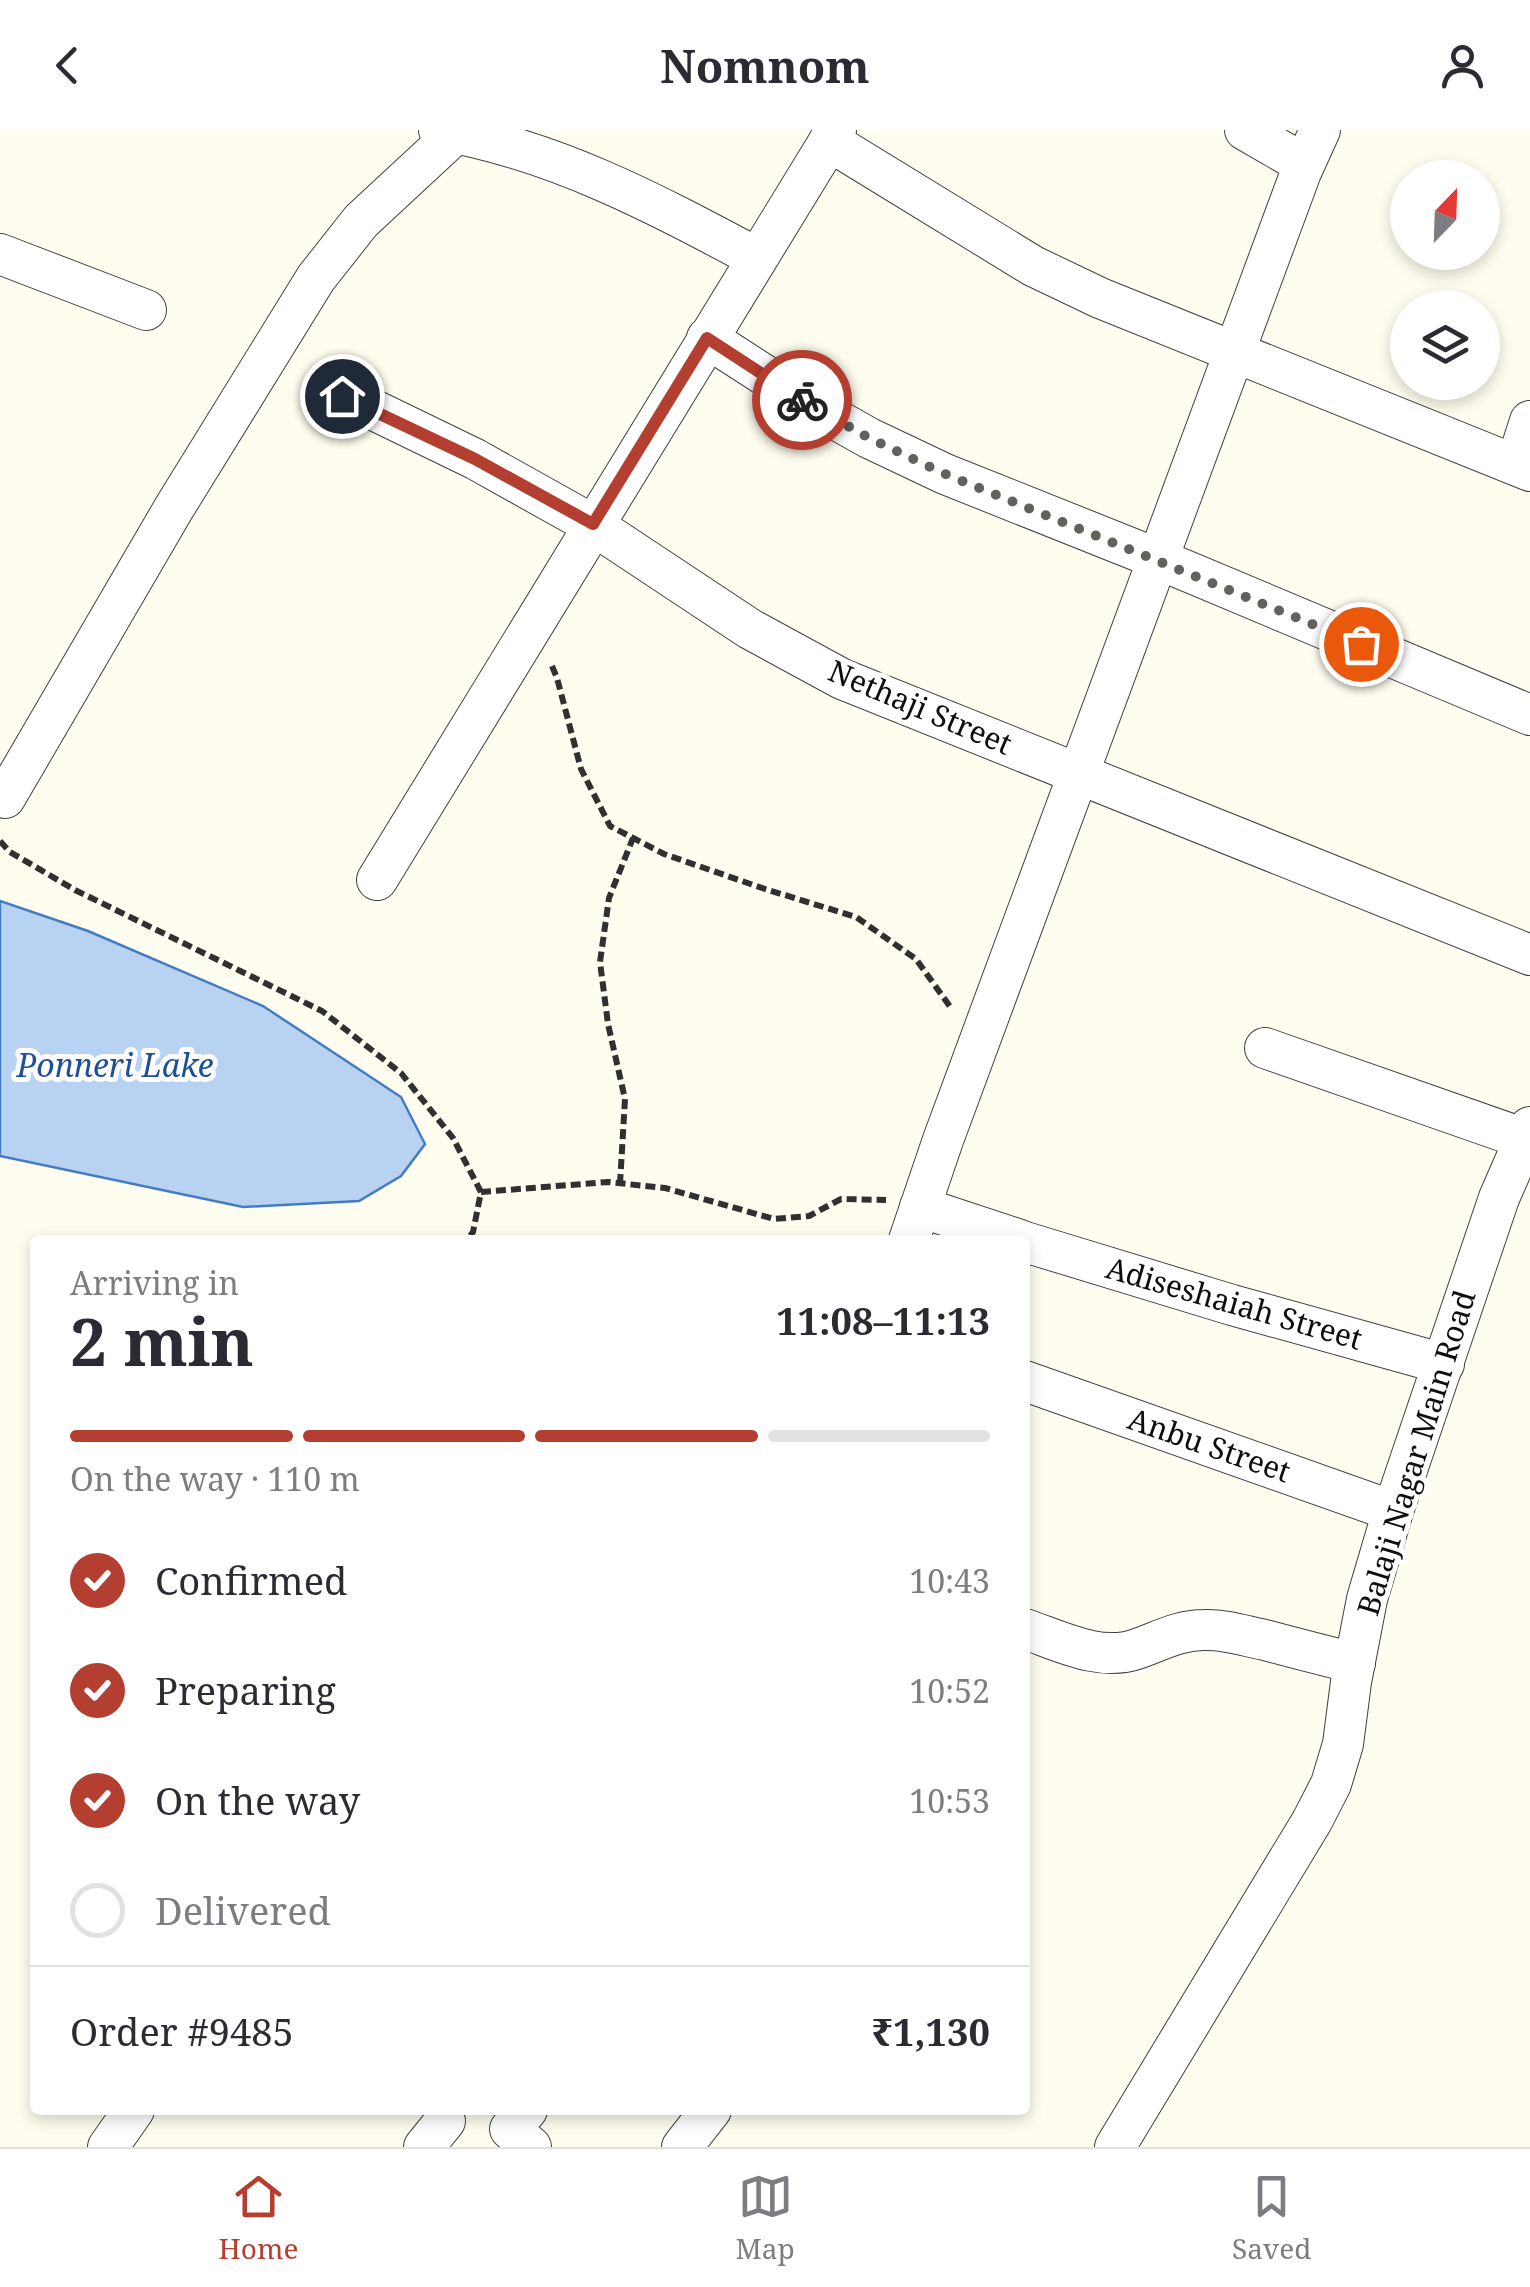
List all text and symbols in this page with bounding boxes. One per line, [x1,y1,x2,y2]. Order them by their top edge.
text: Nomnom [660,35,870,96]
icon: back [40,38,95,93]
icon: person [1435,38,1490,93]
north arrow [1390,160,1500,270]
map controls [1390,160,1500,400]
button: layers [1390,290,1500,400]
courier [752,350,852,450]
pin [300,354,385,439]
icon: home [315,369,370,424]
icon: bike [775,373,830,428]
pin [1319,602,1404,687]
icon: bag [1334,617,1389,672]
street label: Nethaji Street [823,650,1019,764]
water label: Ponneri Lake [15,1043,214,1086]
street label: Adiseshaiah Street [1102,1246,1367,1359]
text: Arriving in [70,1261,239,1304]
street label: Balaji Nagar Main Road [1347,1285,1485,1620]
text: 11:08–11:13 [776,1294,990,1346]
text: 2 min [70,1297,254,1385]
street label: Anbu Street [1123,1398,1296,1492]
text: On the way · 110 m [70,1457,360,1500]
icon: check [70,1553,125,1608]
text: Confirmed [155,1554,347,1606]
text: 10:43 [909,1559,990,1602]
icon: check [70,1663,125,1718]
text: Preparing [155,1664,336,1716]
text: 10:52 [909,1669,990,1712]
icon: check [70,1773,125,1828]
text: On the way [155,1774,360,1826]
text: 10:53 [909,1779,990,1822]
text: Delivered [155,1884,331,1936]
text: Order #9485 [70,2005,294,2057]
text: ₹1,130 [872,2005,990,2057]
tab: Home [219,2169,298,2267]
tab: Map [736,2169,795,2267]
tab: Saved [1232,2169,1311,2267]

